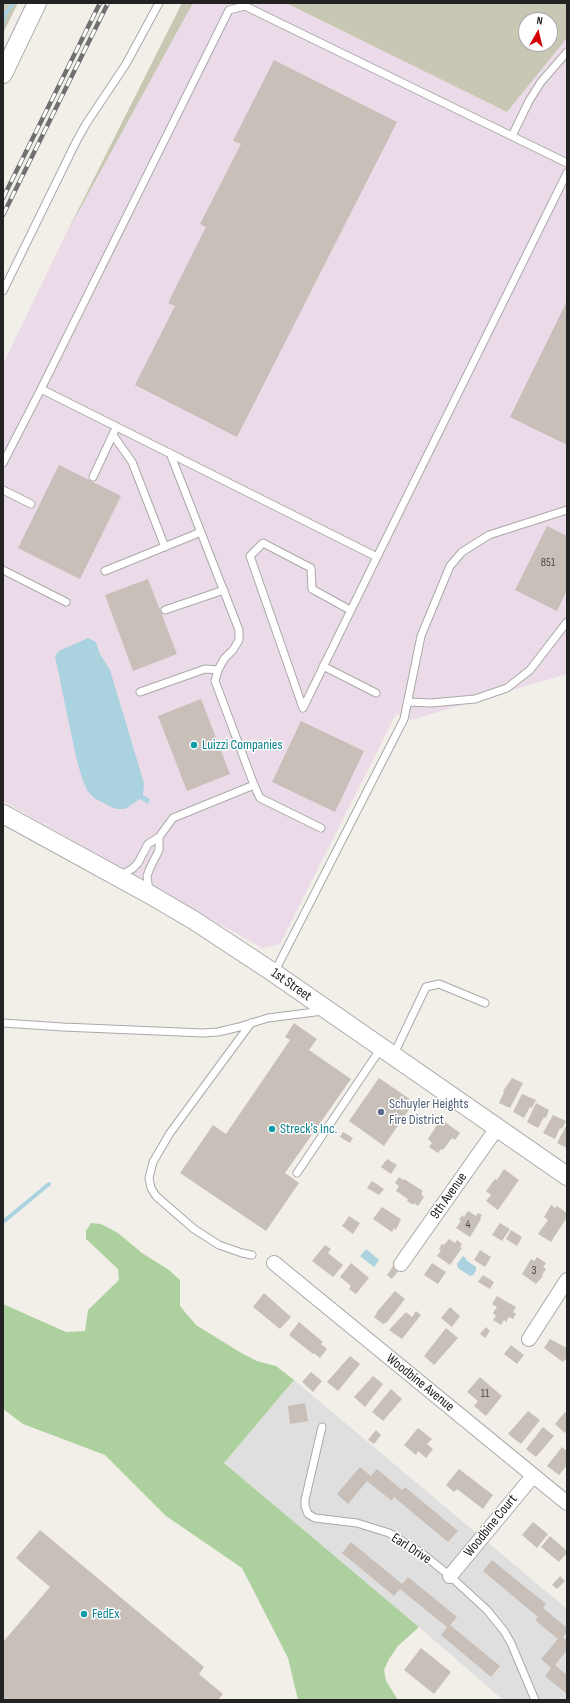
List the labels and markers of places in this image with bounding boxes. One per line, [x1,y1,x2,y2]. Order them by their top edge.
place label: Luizzi Companies [202,737,282,753]
marker: Luizzi Companies [189,740,199,750]
place label: Schuyler Heights Fire District [389,1096,469,1128]
marker: Schuyler Heights Fire District [376,1107,386,1117]
place label: Streck's Inc. [280,1121,337,1137]
marker: Streck's Inc. [267,1124,277,1134]
place label: FedEx [92,1606,120,1622]
marker: FedEx [79,1609,89,1619]

